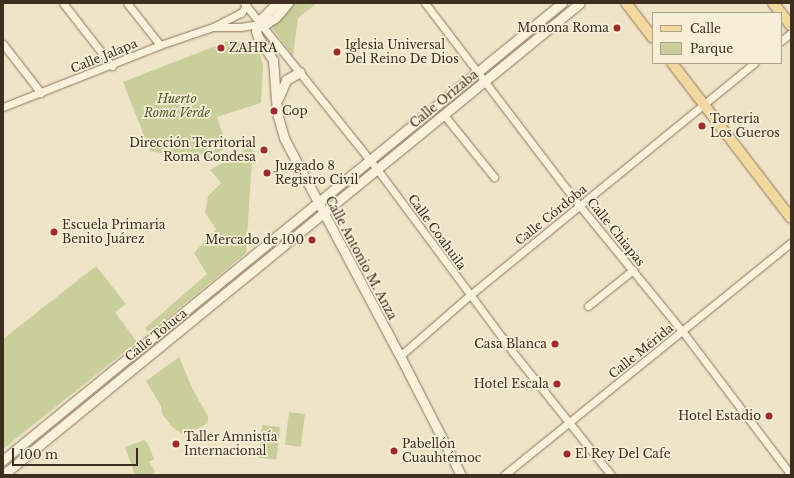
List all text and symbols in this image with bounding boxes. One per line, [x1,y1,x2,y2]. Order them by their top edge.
legend [652,12,782,64]
place label: Monona Roma [517,21,609,35]
text: Calle [690,21,721,36]
marker: Monona Roma [612,23,622,33]
street label: Calle Jalapa [69,36,139,76]
place label: Iglesia Universal Del Reino De Dios [345,38,459,66]
place label: ZAHRA [229,41,277,55]
text: Parque [690,41,733,56]
marker: ZAHRA [216,43,226,53]
marker: Iglesia Universal Del Reino De Dios [332,47,342,57]
street label: Calle Orizaba [407,67,481,131]
park label: Huerto Roma Verde [144,92,210,120]
place label: Cop [282,104,308,118]
marker: Cop [269,106,279,116]
place label: Torteria Los Gueros [710,112,780,140]
marker: Torteria Los Gueros [697,121,707,131]
place label: Dirección Territorial Roma Condesa [129,136,256,164]
marker: Dirección Territorial Roma Condesa [259,145,269,155]
place label: Juzgado 8 Registro Civil [275,159,358,187]
marker: Juzgado 8 Registro Civil [262,168,272,178]
street label: Calle Córdoba [512,182,590,248]
street label: Calle Coahuila [405,192,469,272]
street label: Calle Antonio M. Anza [322,193,400,323]
street label: Calle Chiapas [584,195,648,269]
place label: Escuela Primaria Benito Juárez [62,218,166,246]
marker: Escuela Primaria Benito Juárez [49,227,59,237]
place label: Mercado de 100 [205,233,304,247]
marker: Mercado de 100 [307,235,317,245]
street label: Calle Toluca [122,306,190,364]
street label: Calle Mérida [606,321,676,381]
place label: Casa Blanca [474,337,547,351]
marker: Casa Blanca [550,339,560,349]
place label: Hotel Escala [474,377,549,391]
marker: Hotel Escala [552,379,562,389]
place label: Hotel Estadio [678,409,761,423]
marker: Hotel Estadio [764,411,774,421]
place label: Taller Amnistía Internacional [184,430,278,458]
place label: Pabellón Cuauhtémoc [402,437,481,465]
marker: Taller Amnistía Internacional [171,439,181,449]
scale bar [14,440,140,466]
marker: Pabellón Cuauhtémoc [389,446,399,456]
text: 100 m [19,447,58,462]
place label: El Rey Del Cafe [575,447,671,461]
marker: El Rey Del Cafe [562,449,572,459]

